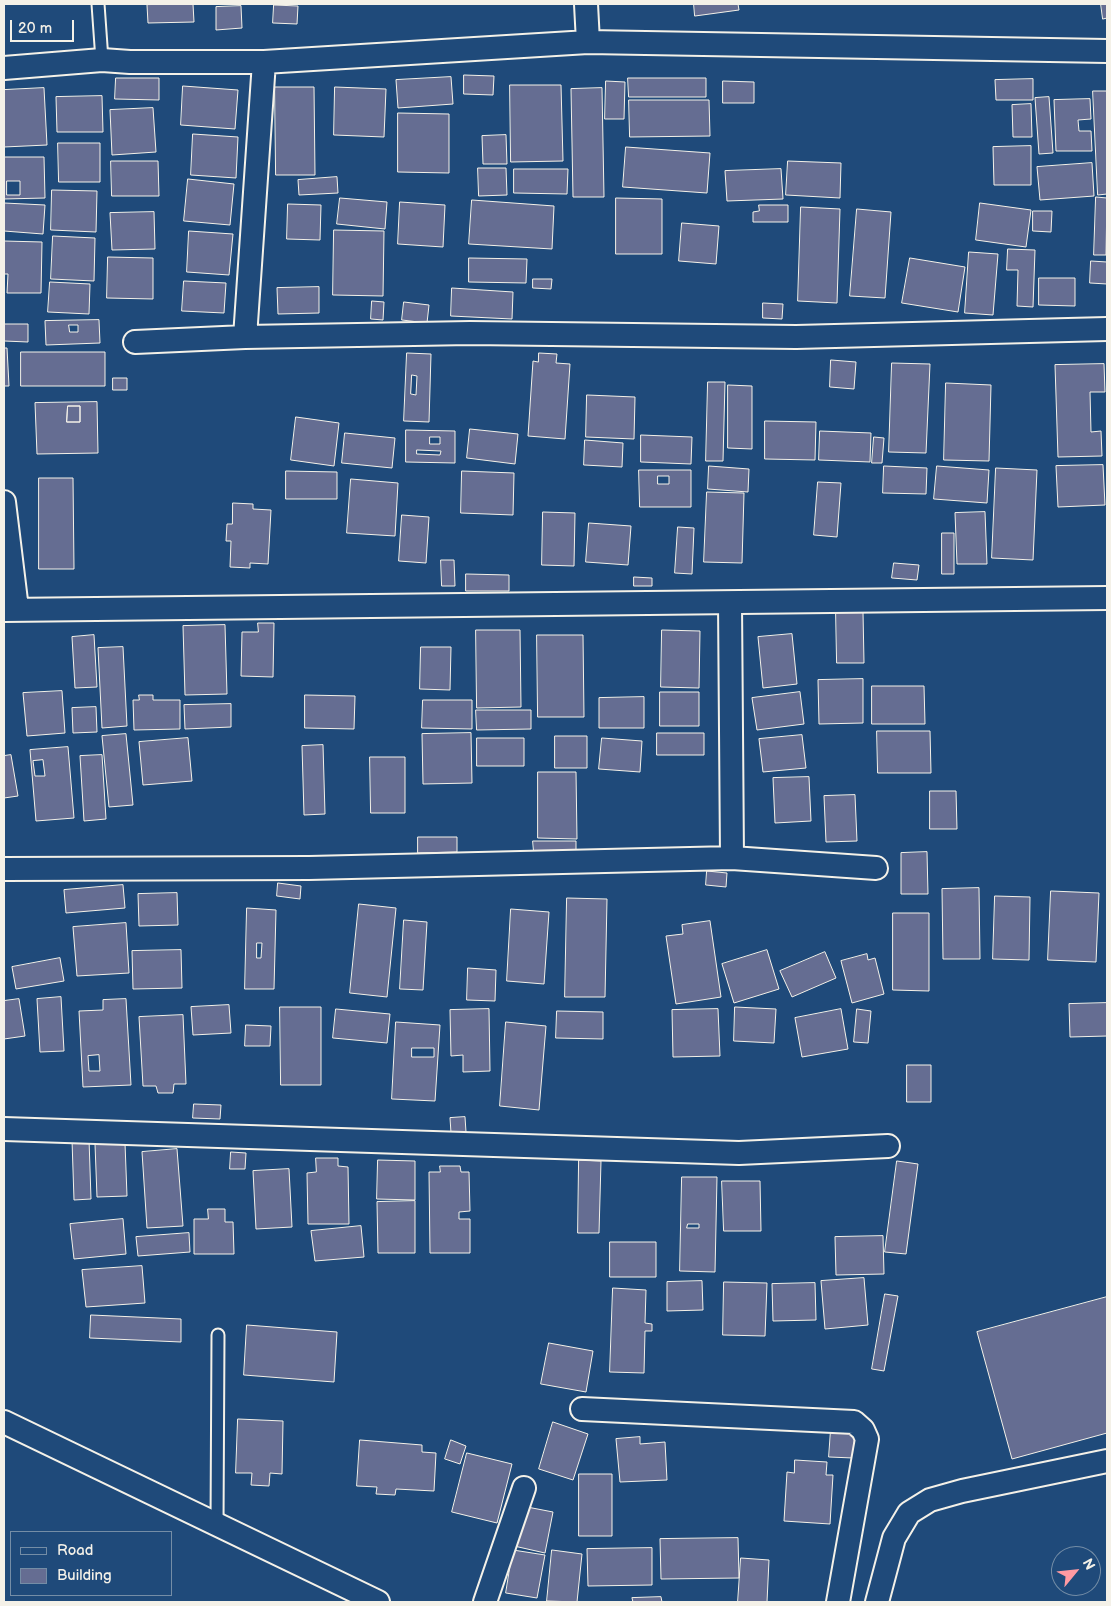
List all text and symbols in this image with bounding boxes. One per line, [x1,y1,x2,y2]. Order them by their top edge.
scale bar [12,10,76,42]
text: 20 m [18,19,52,38]
legend [10,1531,172,1596]
text: Road [57,1541,93,1560]
north arrow [1051,1546,1101,1596]
text: N [1079,1556,1099,1573]
text: Building [57,1566,112,1585]

